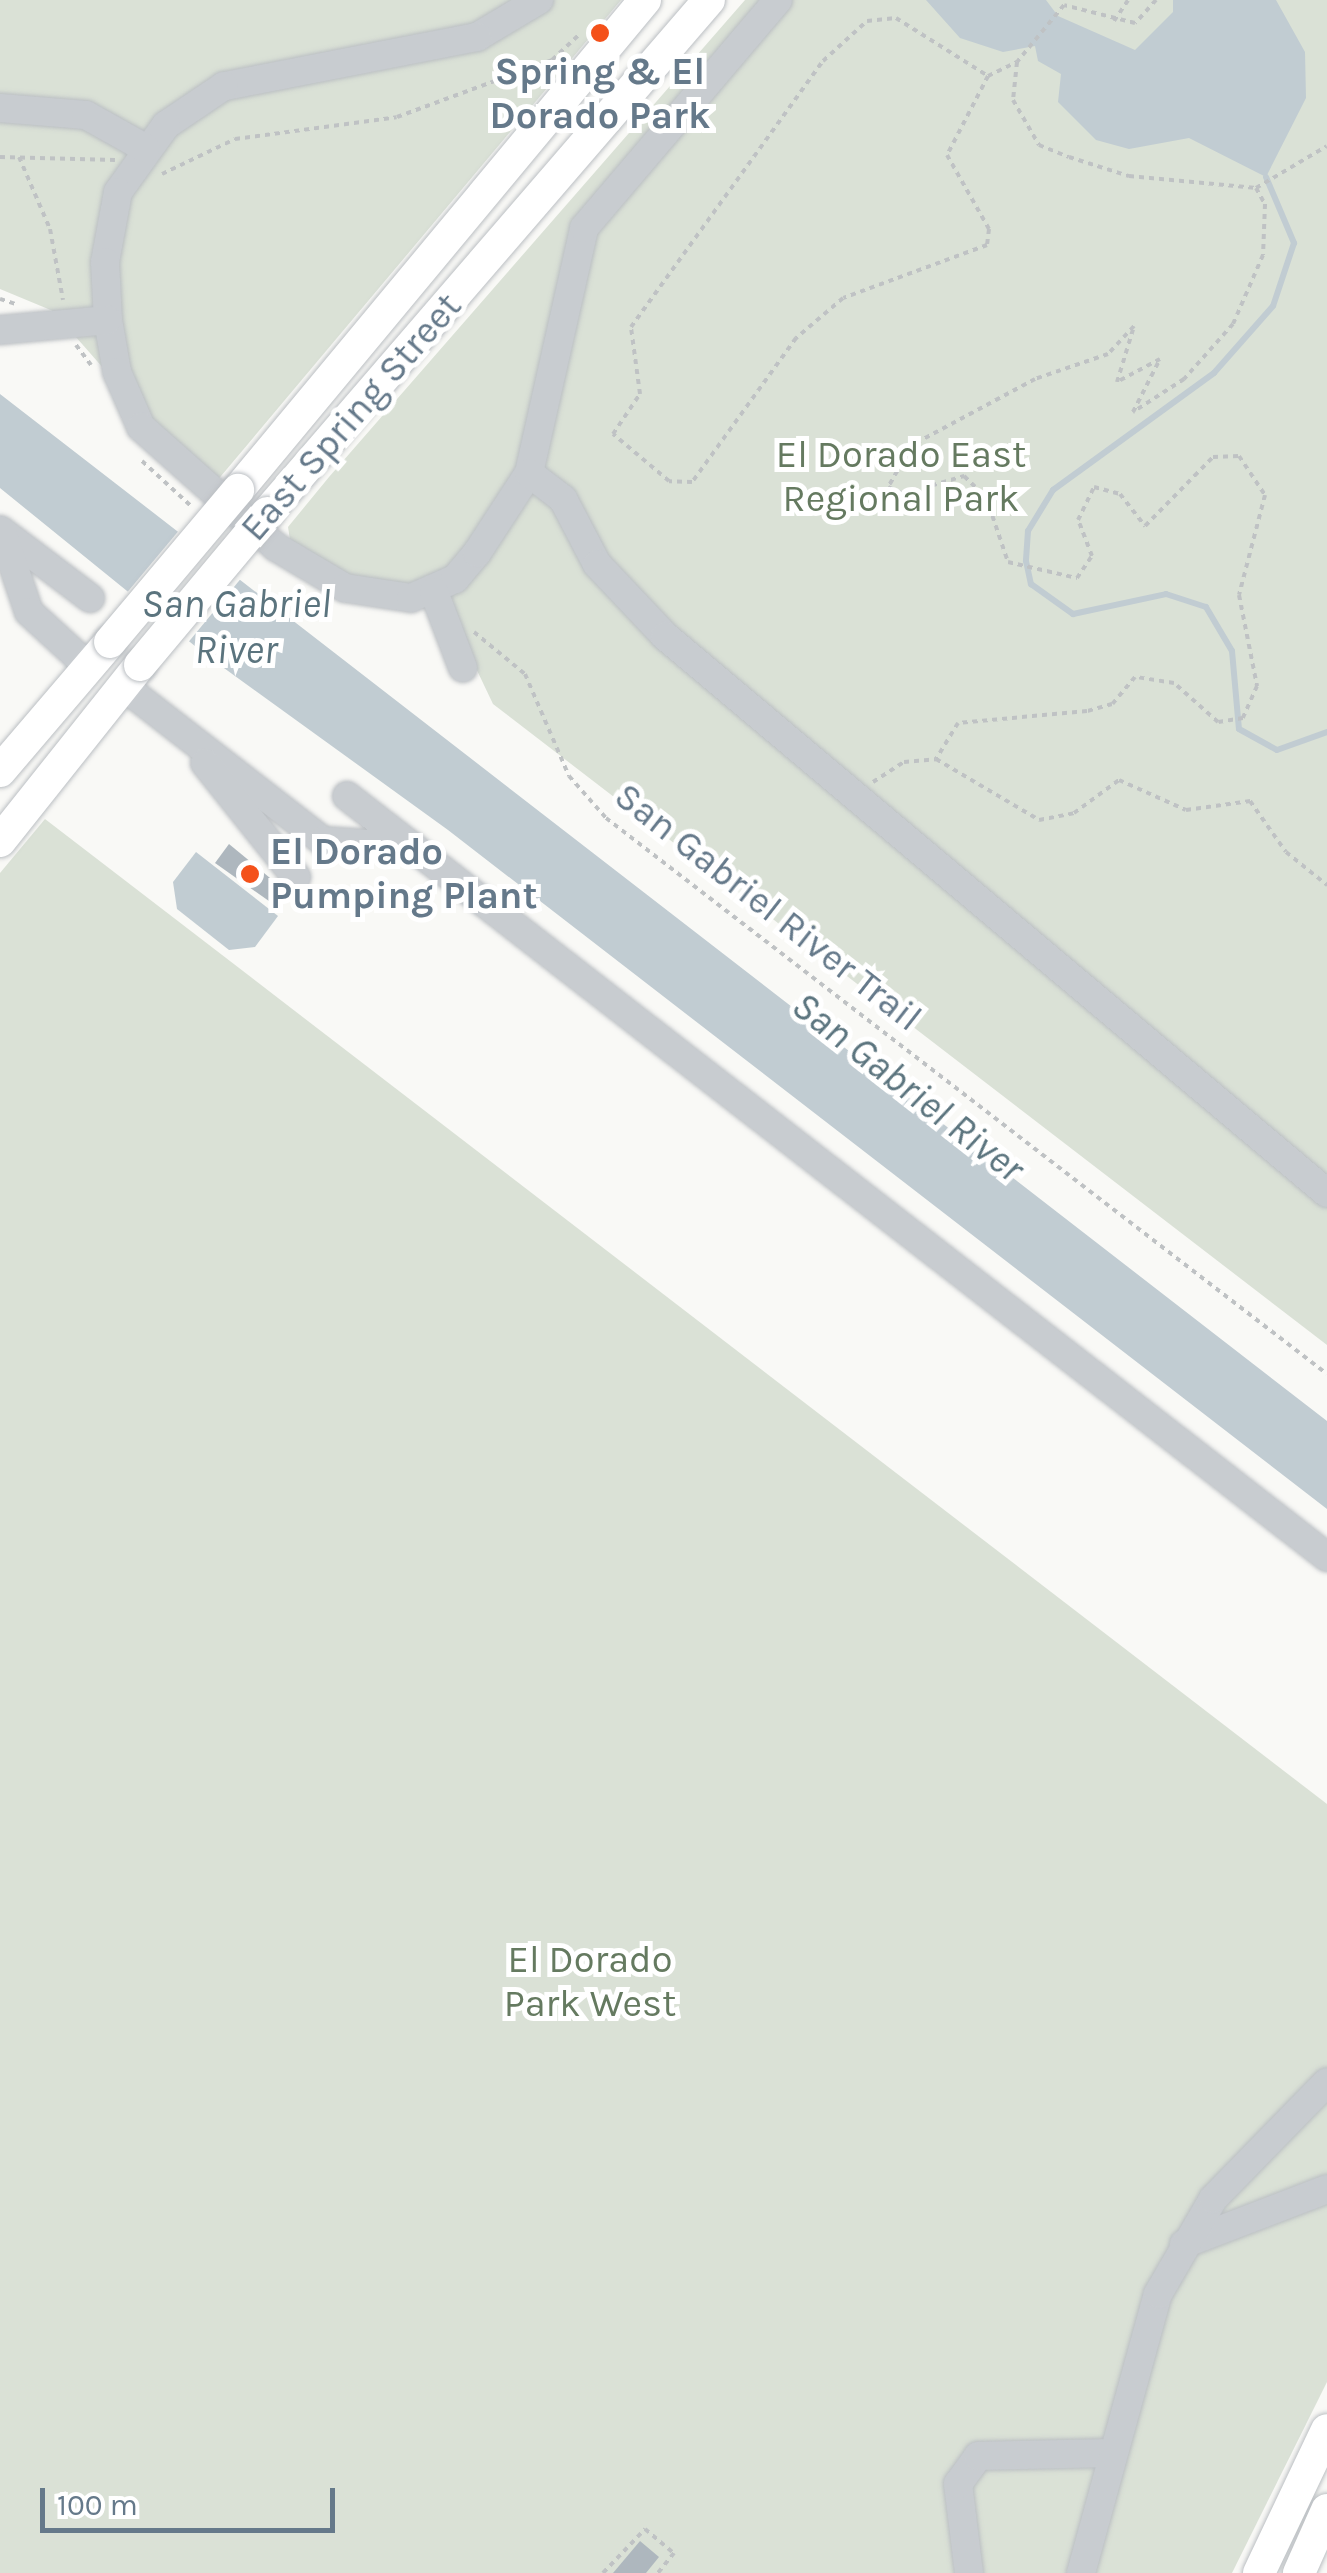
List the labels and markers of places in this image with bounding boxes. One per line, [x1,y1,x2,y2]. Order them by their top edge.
marker: Spring & El Dorado Park [589,22,611,44]
place label: Spring & El Dorado Park [490,49,710,138]
place label: El Dorado Pumping Plant [270,829,538,918]
marker: El Dorado Pumping Plant [239,863,261,885]

